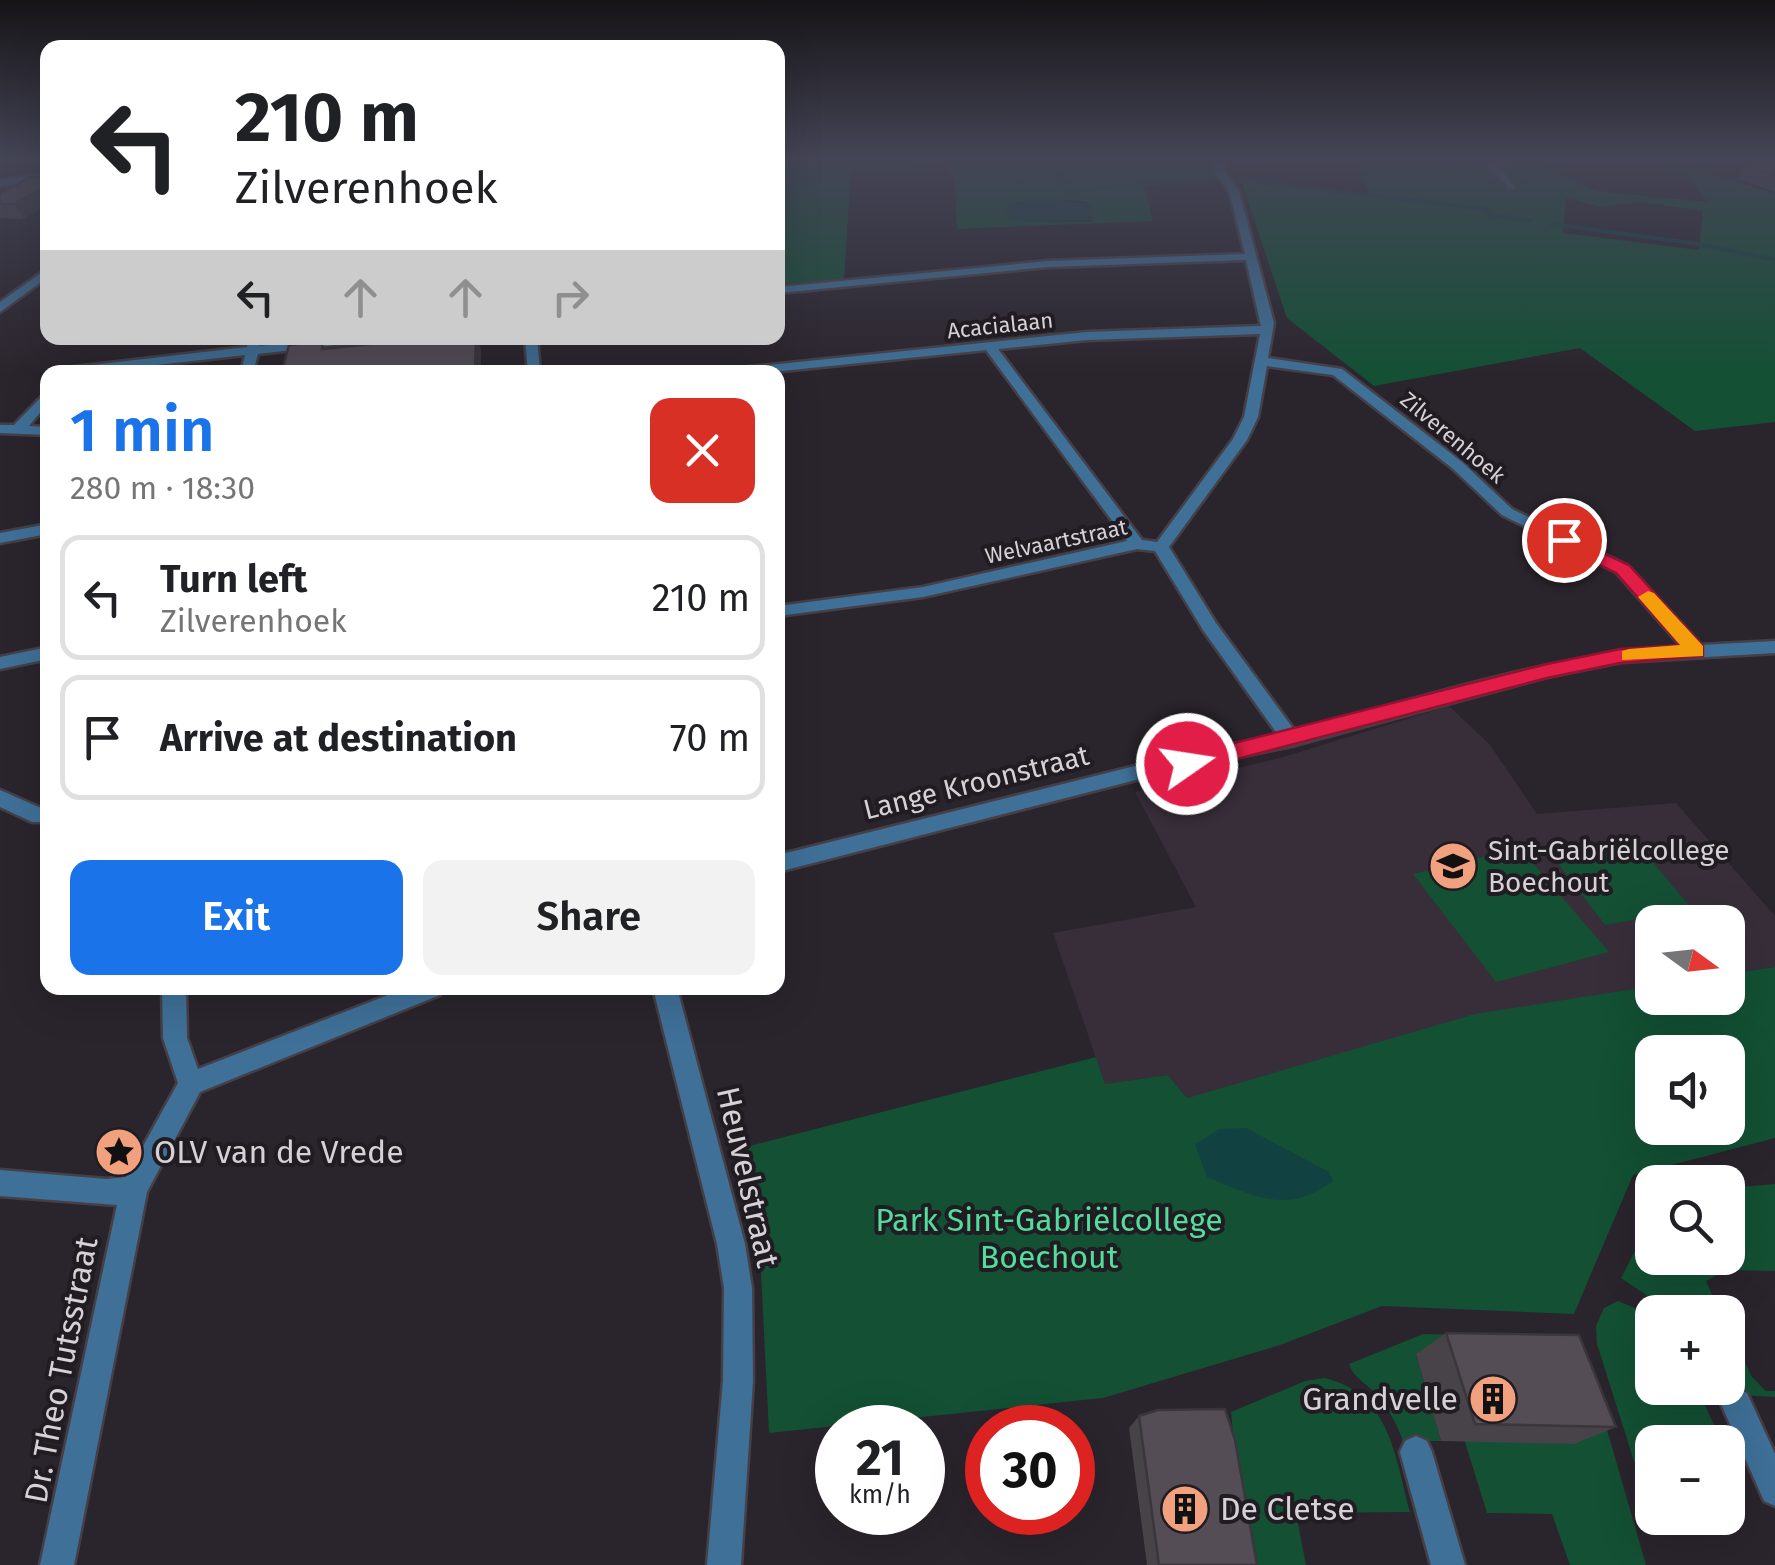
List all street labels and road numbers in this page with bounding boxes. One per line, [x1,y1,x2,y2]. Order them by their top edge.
street label: Acacialaan [946,307,1054,344]
street label: Zilverenhoek [1395,386,1511,489]
street label: Welvaartstraat [983,513,1130,570]
street label: Lange Kroonstraat [860,738,1093,826]
street label: Heuvelstraat [709,1083,787,1271]
street label: Dr. Theo Tutsstraat [17,1233,106,1506]

